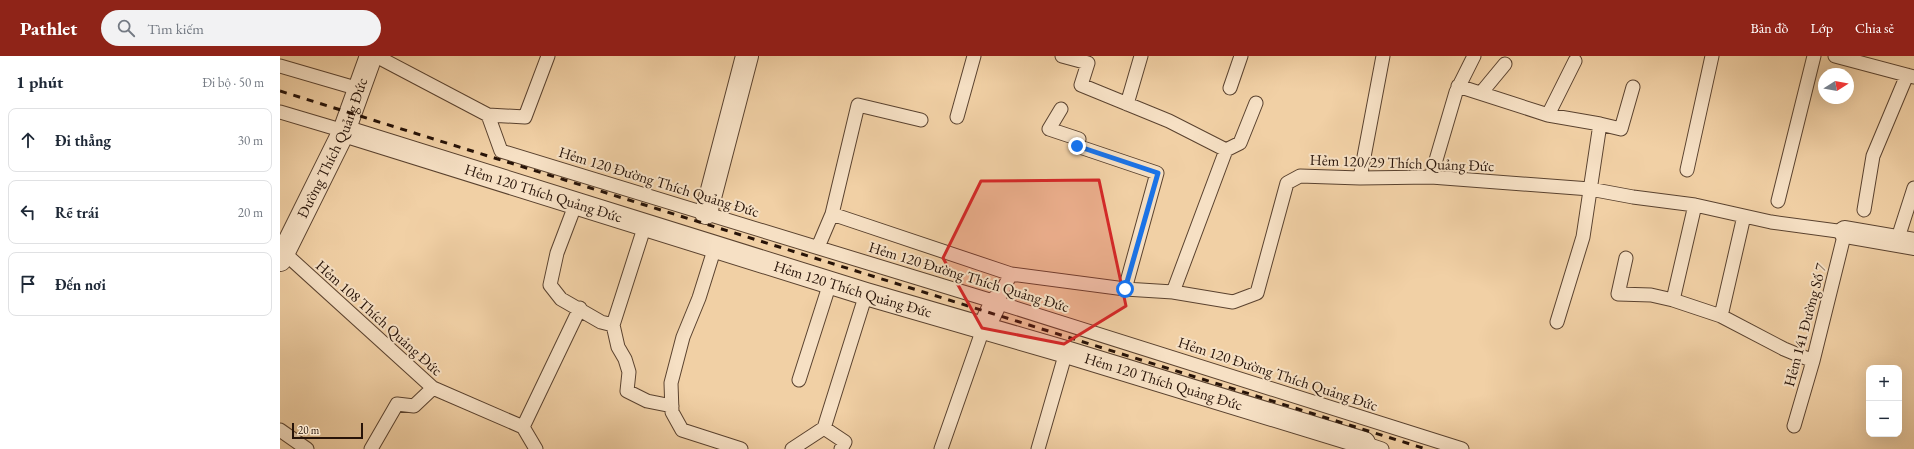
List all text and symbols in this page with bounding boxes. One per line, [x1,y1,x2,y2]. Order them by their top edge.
search box [101,10,381,46]
text: Pathlet [20,16,77,41]
icon: search [115,17,137,39]
text: Tìm kiếm [147,19,204,38]
text: Bản đồ [1751,19,1789,37]
text: Lớp [1811,19,1833,37]
text: Chia sẻ [1855,19,1894,37]
north arrow [1818,68,1854,104]
text: 1 phút [16,71,63,93]
text: Đi bộ · 50 m [202,74,264,91]
street label: Đường Thích Quảng Đức [292,75,371,221]
icon: ahead [17,129,39,151]
text: Đi thẳng [55,131,111,150]
text: 30 m [238,132,263,149]
route end [1068,137,1086,155]
street label: Hẻm 120 Đường Thích Quảng Đức [556,142,762,221]
street label: Hẻm 120/29 Thích Quảng Đức [1309,150,1495,175]
street label: Hẻm 120 Thích Quảng Đức [462,159,625,226]
icon: left [17,201,39,223]
text: Rẽ trái [55,203,99,222]
text: 20 m [238,204,263,221]
street label: Hẻm 120 Đường Thích Quảng Đức [866,237,1072,316]
street label: Hẻm 108 Thích Quảng Đức [312,256,447,380]
street label: Hẻm 120 Thích Quảng Đức [772,256,934,322]
street label: Hẻm 141 Đường Số 7 [1779,260,1830,388]
icon: arrive [17,273,39,295]
text: Đến nơi [55,275,106,294]
route start [1116,280,1134,298]
street label: Hẻm 120 Đường Thích Quảng Đức [1176,332,1380,415]
street label: Hẻm 120 Thích Quảng Đức [1082,348,1245,414]
map controls [1866,365,1902,437]
button: + [1866,365,1902,401]
button: − [1866,401,1902,437]
scale bar [292,421,363,440]
text: 20 m [298,423,319,437]

